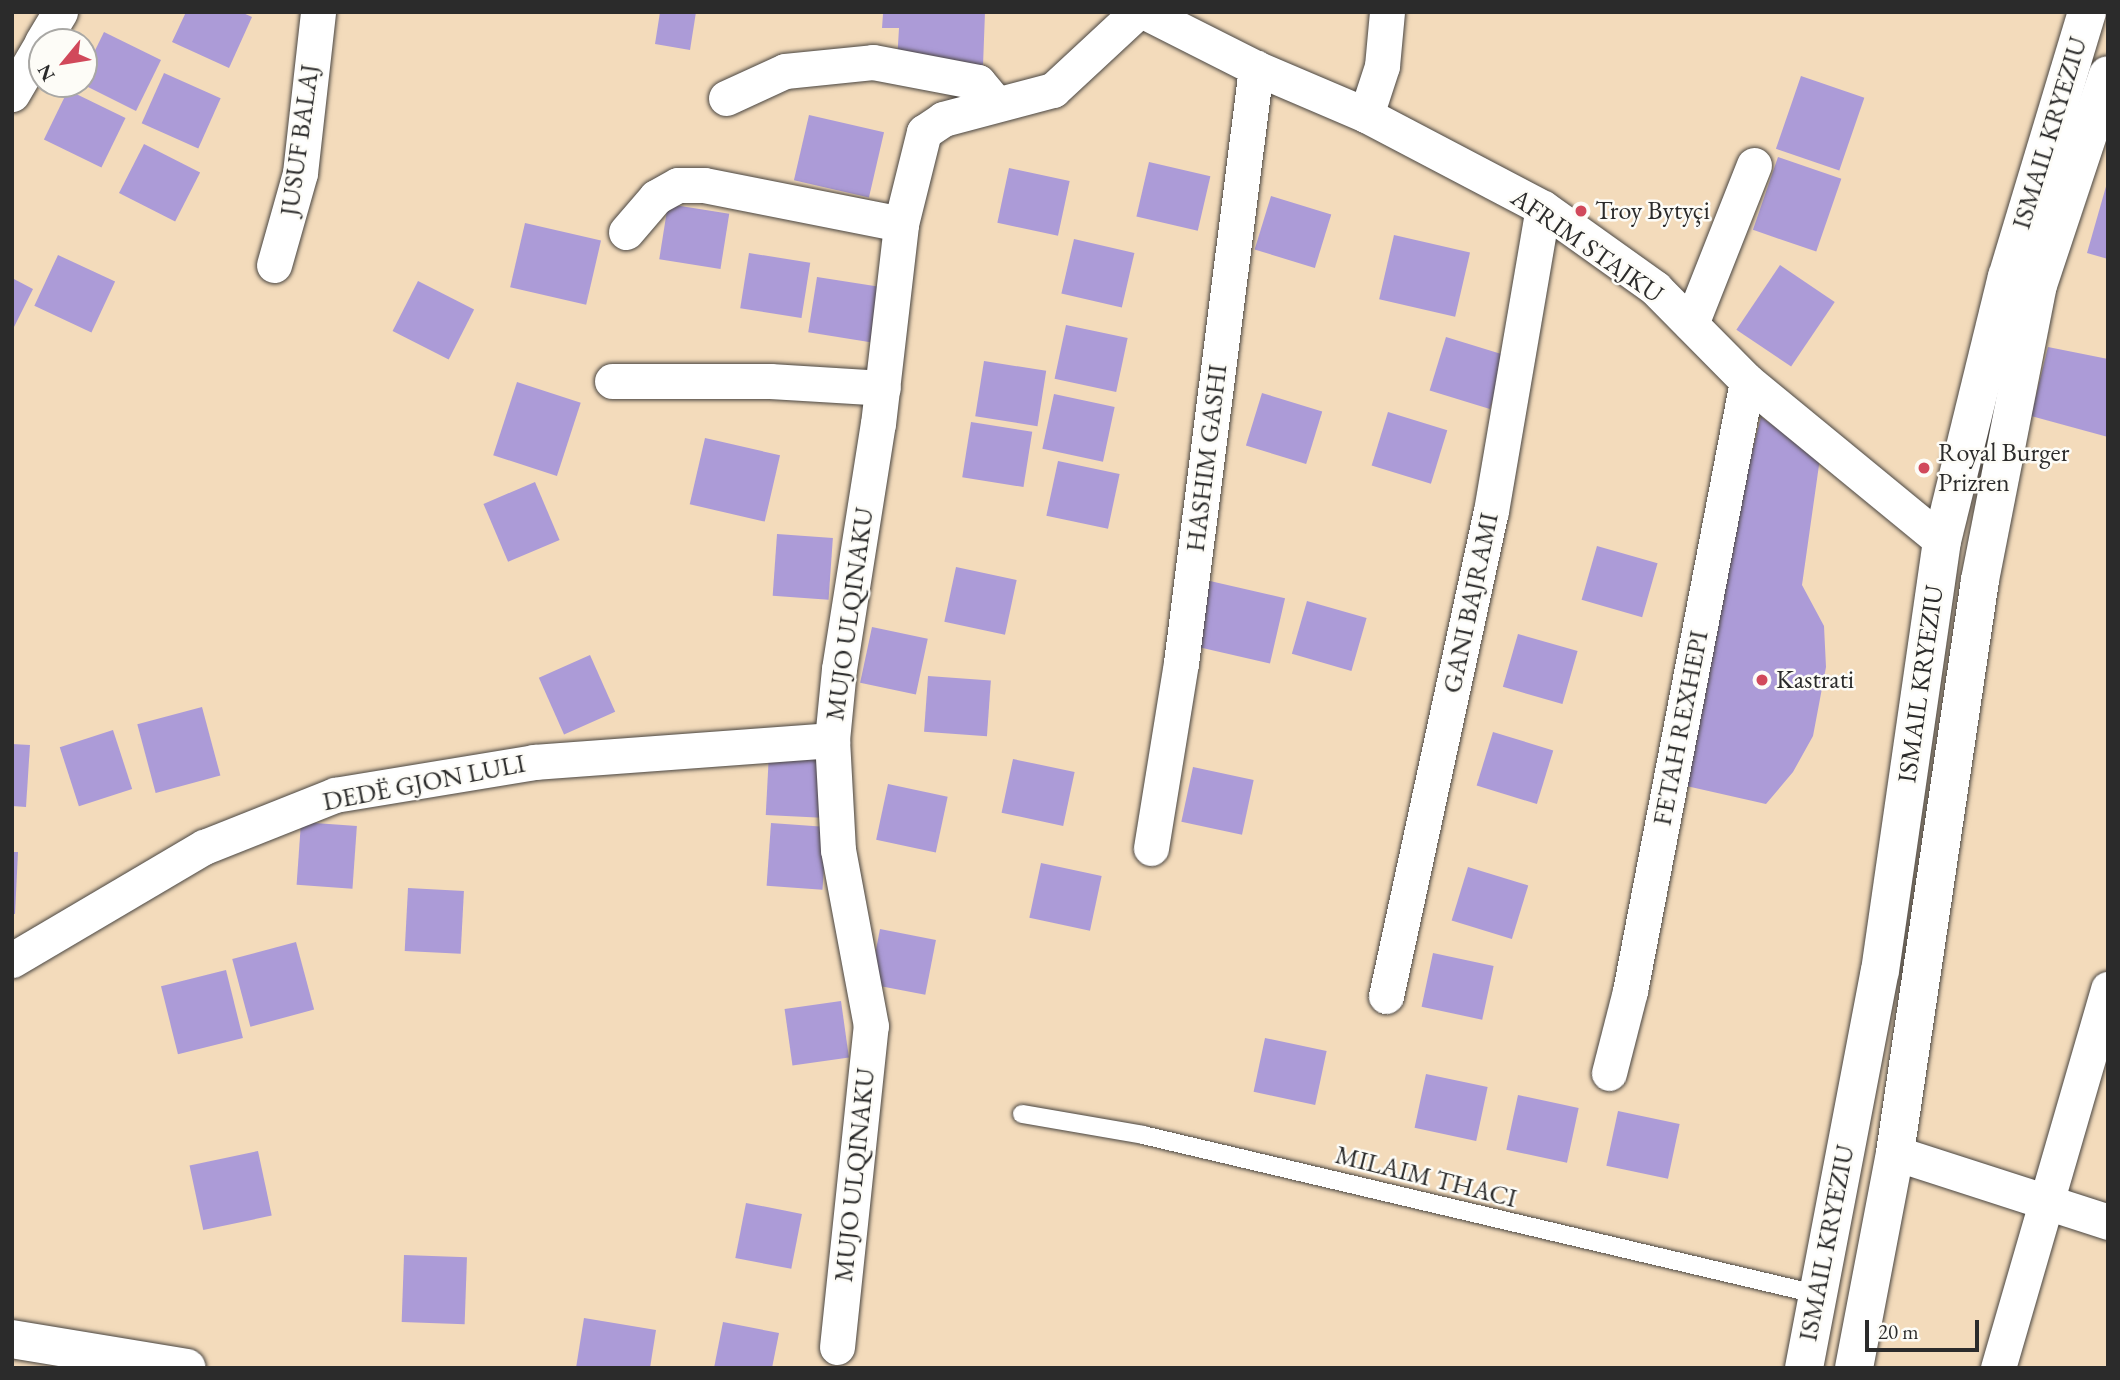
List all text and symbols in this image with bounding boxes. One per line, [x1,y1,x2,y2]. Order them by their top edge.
north arrow [28,28,98,98]
street label: ISMAIL KRYEZIU [2006,33,2094,233]
text: N [31,60,61,86]
street label: JUSUF BALAJ [274,62,326,218]
street label: AFRIM STAJKU [1505,182,1669,310]
place label: Troy Bytyçi [1595,195,1710,227]
marker: Troy Bytyçi [1573,203,1589,219]
street label: HASHIM GASHI [1180,362,1234,554]
place label: Royal Burger Prizren [1938,437,2069,498]
marker: Royal Burger Prizren [1916,460,1932,476]
street label: MUJO ULQINAKU [820,505,880,723]
street label: GANI BAJRAMI [1437,510,1505,696]
street label: ISMAIL KRYEZIU [1892,583,1950,785]
street label: FETAH REXHEPI [1647,628,1715,828]
place label: Kastrati [1776,664,1854,696]
marker: Kastrati [1754,672,1770,688]
street label: DEDË GJON LULI [320,748,528,818]
street label: MUJO ULQINAKU [828,1066,882,1284]
street label: MILAIM THACI [1332,1139,1520,1215]
street label: ISMAIL KRYEZIU [1793,1142,1861,1344]
scale bar [1868,1306,1982,1350]
text: 20 m [1878,1318,1919,1345]

